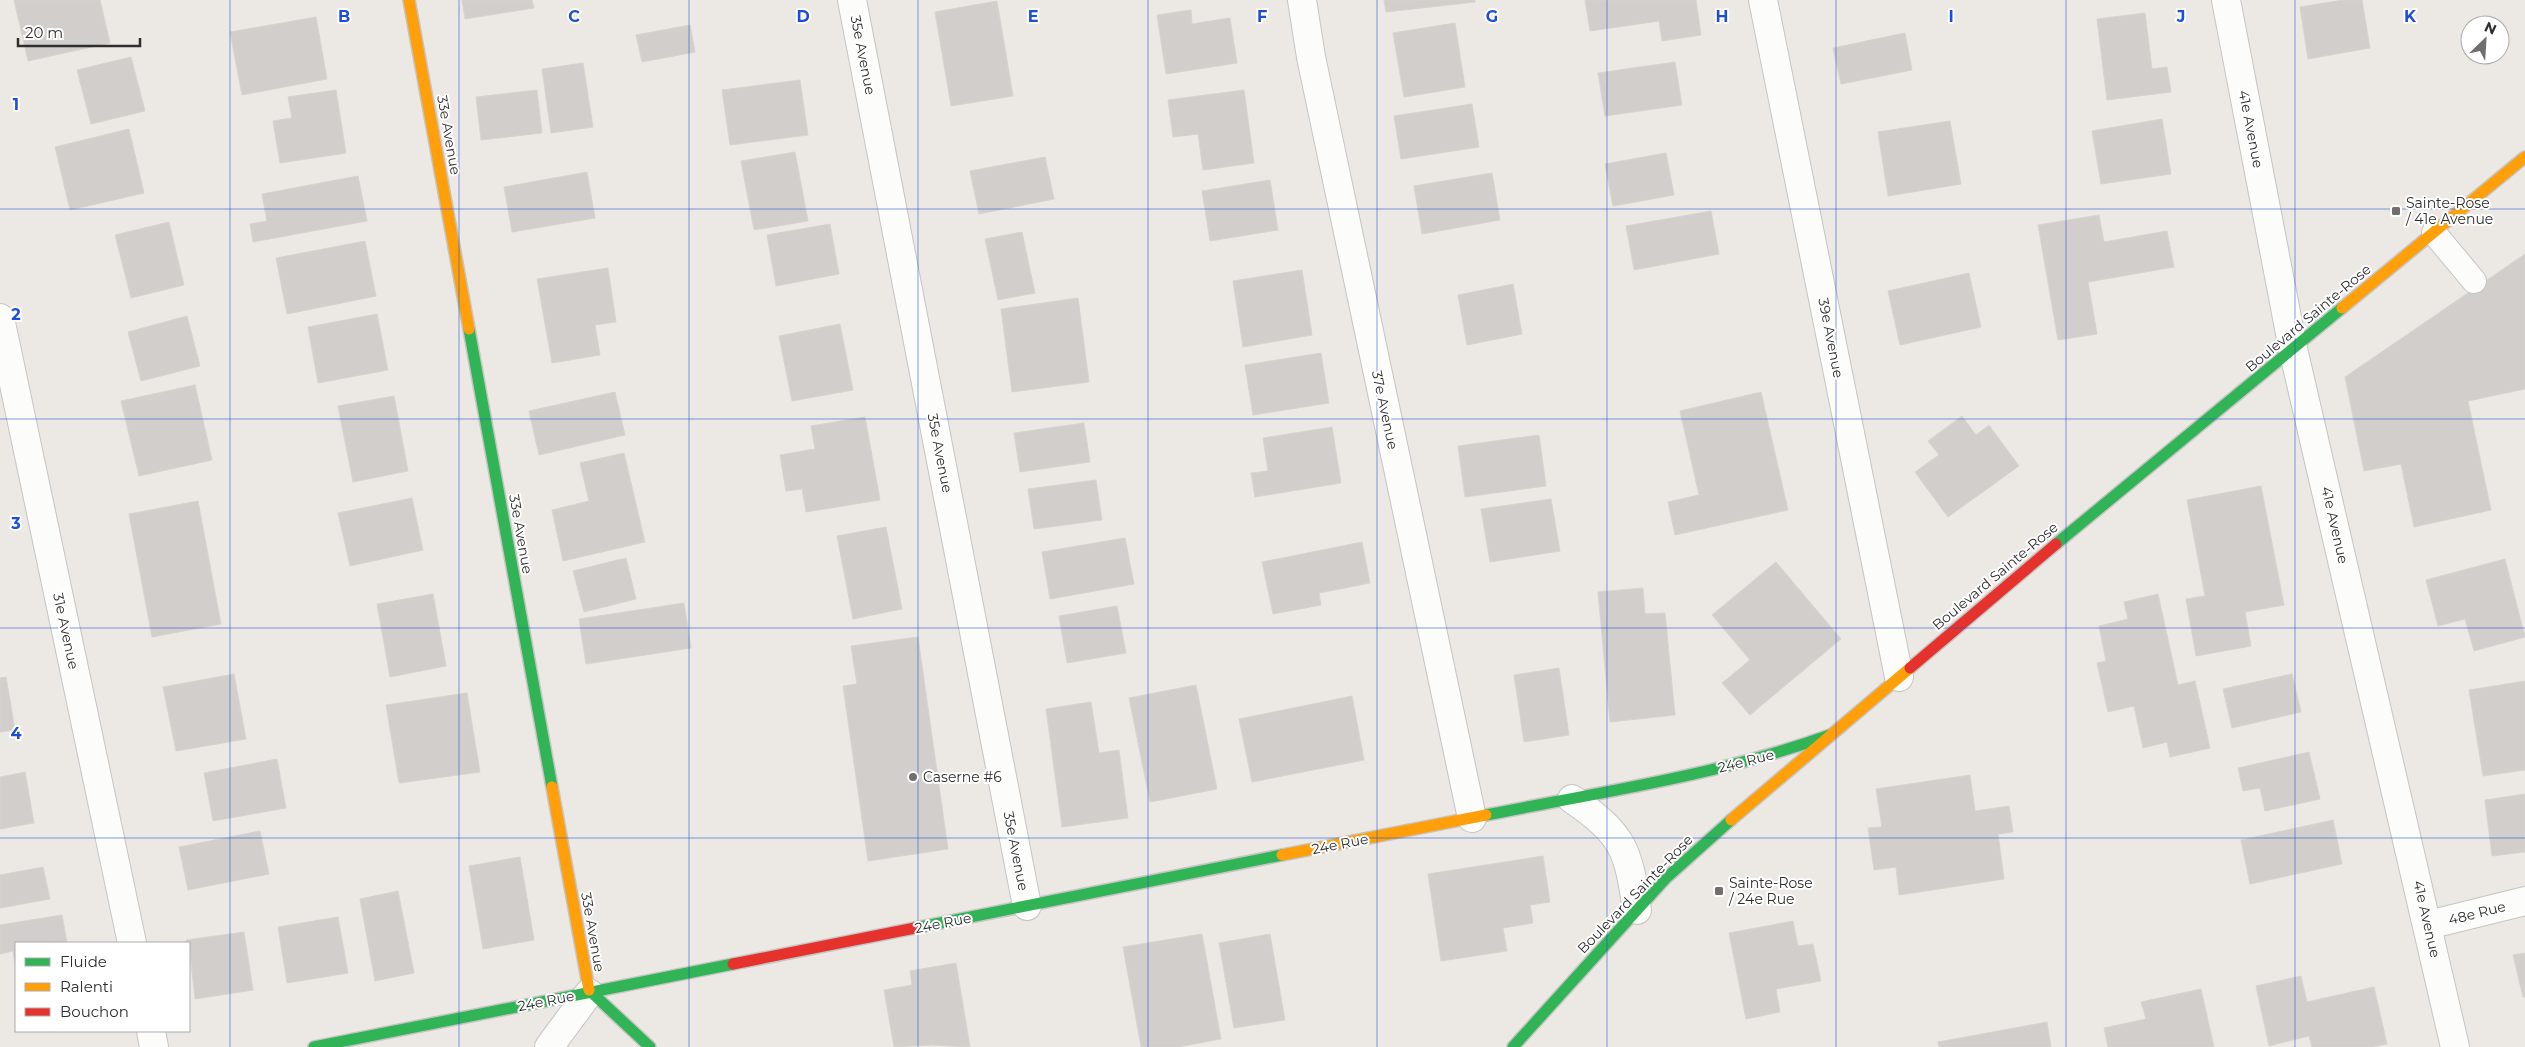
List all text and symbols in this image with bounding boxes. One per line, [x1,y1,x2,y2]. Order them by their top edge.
text: B [338,7,350,26]
text: C [568,7,580,26]
text: D [796,7,810,26]
text: E [1028,7,1038,26]
text: F [1257,7,1267,26]
text: G [1486,7,1498,26]
text: H [1716,7,1728,26]
text: I [1948,7,1954,26]
text: J [2176,7,2185,26]
text: K [2404,7,2417,26]
street label: 35e Avenue [846,14,880,96]
scale bar [18,15,140,47]
north arrow [2460,15,2510,65]
text: N [2482,18,2499,39]
text: 20 m [25,23,63,42]
street label: 41e Avenue [2235,89,2267,169]
street label: 33e Avenue [433,94,465,176]
text: 1 [13,95,19,114]
place label: Sainte-Rose / 41e Avenue [2405,194,2493,228]
marker: Sainte-Rose / 41e Avenue [2390,205,2402,217]
street label: Boulevard Sainte-Rose [2241,260,2375,376]
street label: 39e Avenue [1814,296,1848,380]
text: 2 [11,305,21,324]
street label: 37e Avenue [1368,369,1402,451]
street label: 35e Avenue [923,412,957,494]
street label: 41e Avenue [2317,485,2353,565]
street label: 33e Avenue [505,493,537,575]
text: 3 [10,514,21,533]
street label: Boulevard Sainte-Rose [1928,518,2062,634]
street label: 31e Avenue [49,591,83,671]
text: 4 [10,724,22,743]
street label: 24e Rue [1716,745,1776,777]
place label: Caserne #6 [923,768,1002,786]
marker: Caserne #6 [907,771,919,783]
street label: 35e Avenue [999,810,1033,892]
street label: 24e Rue [1310,830,1370,858]
street label: Boulevard Sainte-Rose [1573,831,1697,957]
place label: Sainte-Rose / 24e Rue [1728,874,1813,908]
street label: 41e Avenue [2409,879,2445,959]
marker: Sainte-Rose / 24e Rue [1713,885,1725,897]
street label: 33e Avenue [577,891,609,973]
street label: 48e Rue [2446,897,2508,929]
street label: 24e Rue [913,909,973,937]
legend [15,942,190,1032]
text: Fluide [60,952,107,971]
text: Ralenti [60,977,113,996]
street label: 24e Rue [516,987,576,1015]
text: Bouchon [60,1002,129,1021]

